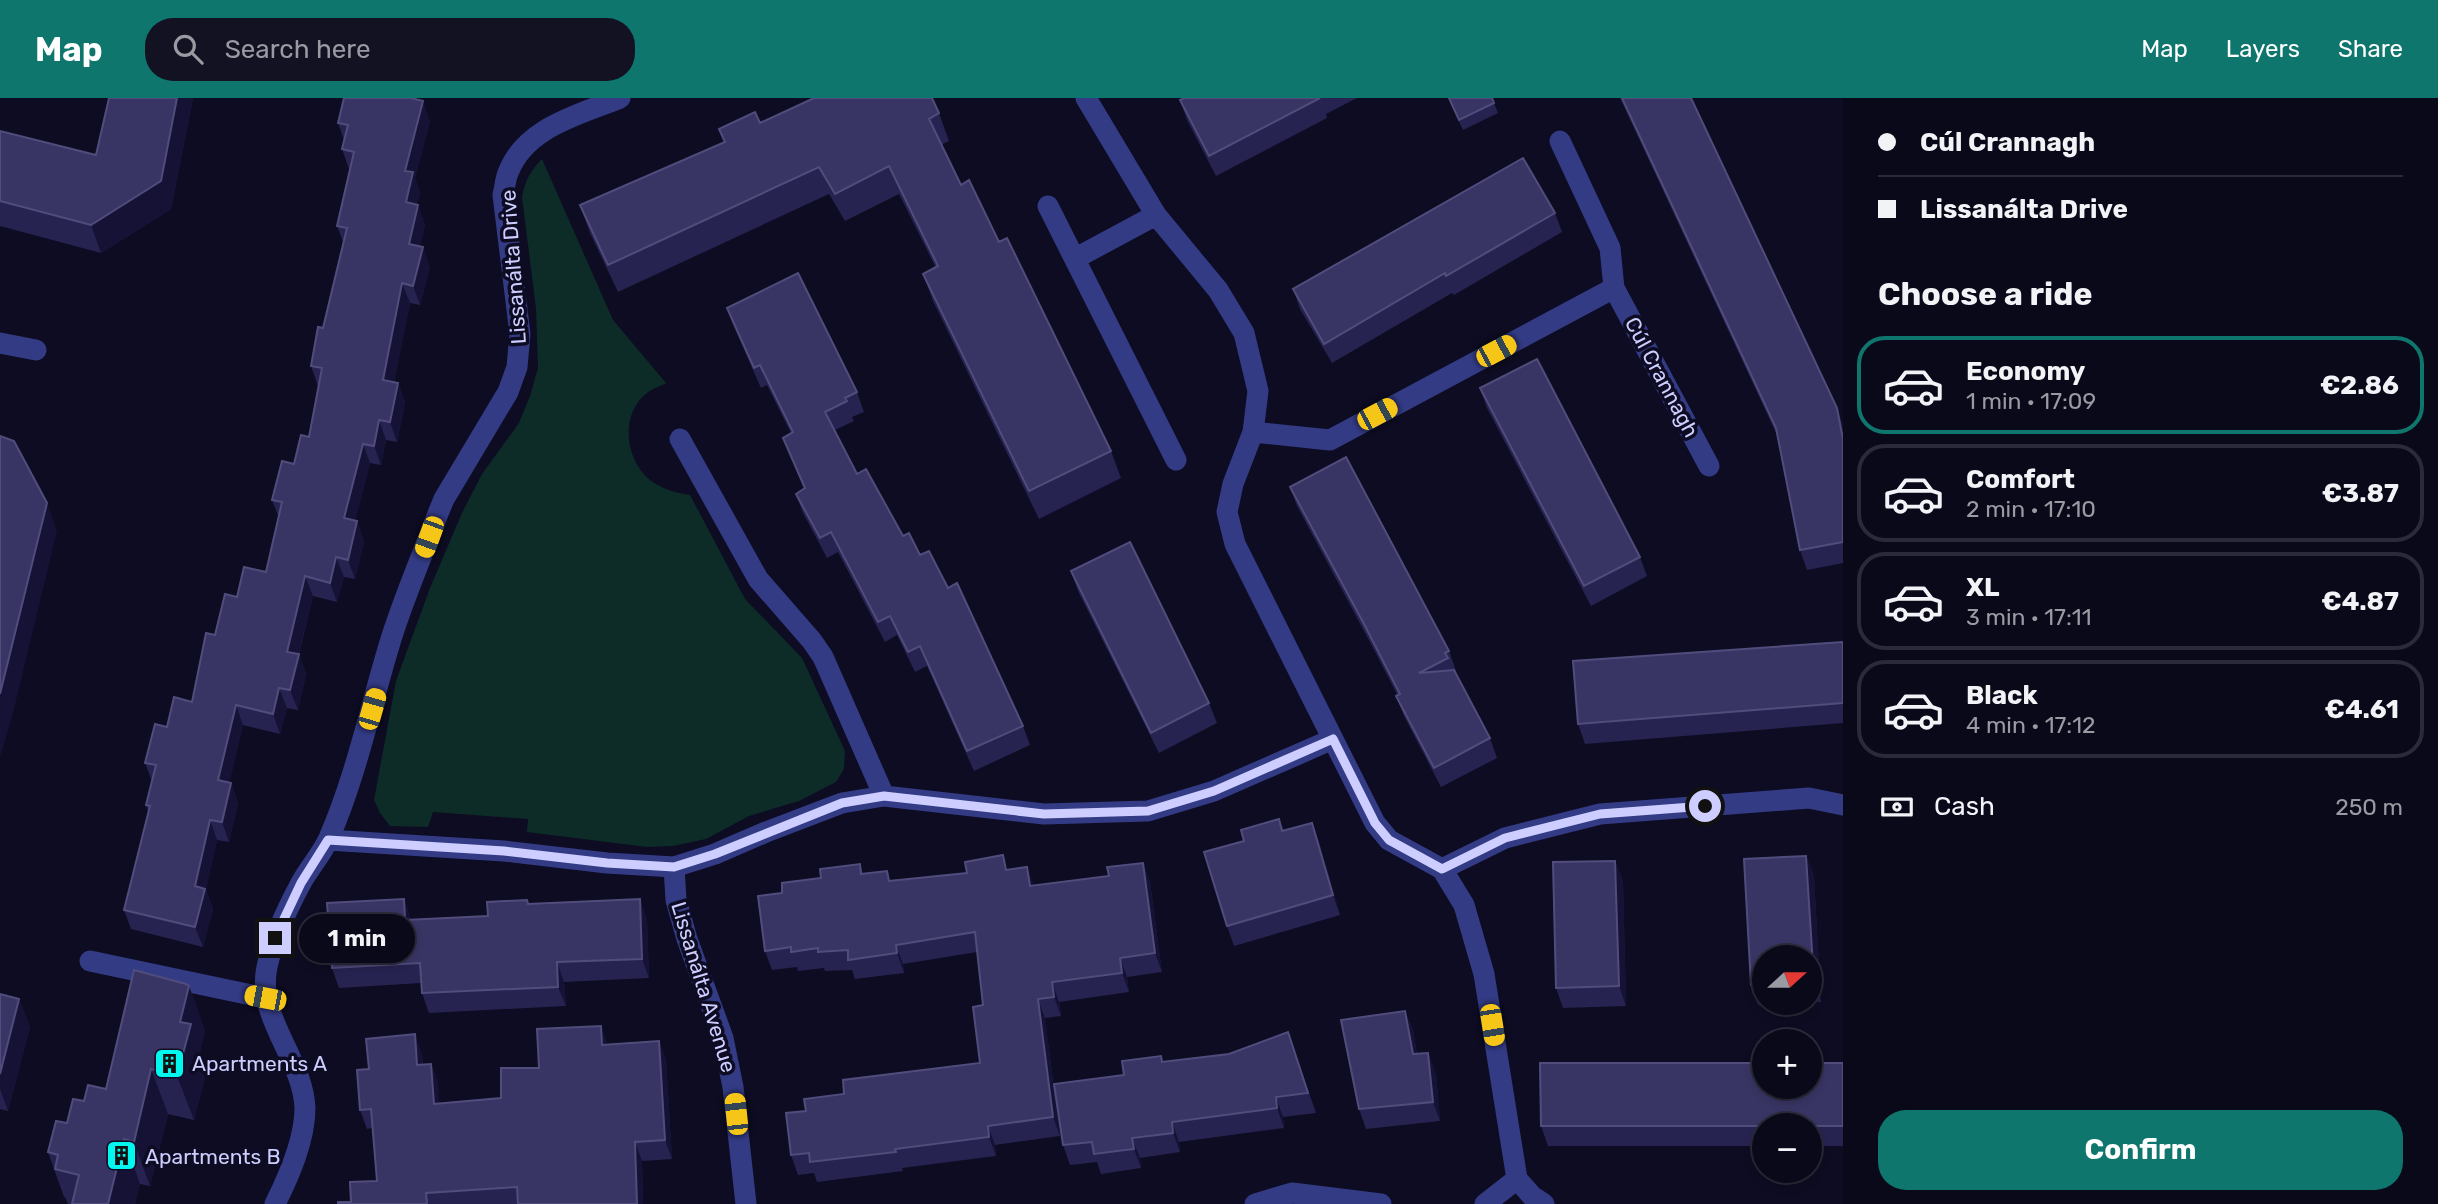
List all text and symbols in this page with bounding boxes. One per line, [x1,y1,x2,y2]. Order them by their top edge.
search box [145,18,635,81]
text: Map [35,30,103,69]
icon: search [169,30,207,68]
text: Search here [225,34,370,65]
text: Map [2141,35,2188,63]
text: Layers [2226,35,2300,63]
text: Share [2338,35,2403,63]
text: Cúl Crannagh [1920,127,2095,158]
street label: Lissanálta Drive [495,189,531,345]
text: Lissanálta Drive [1920,194,2128,225]
text: Choose a ride [1878,275,2092,313]
street label: Cúl Crannagh [1620,313,1704,441]
car [1473,332,1520,370]
icon: car [1882,354,1945,417]
text: Economy [1966,356,2085,387]
text: €2.86 [2320,370,2399,401]
text: 1 min · 17:09 [1966,387,2096,415]
car [1354,395,1401,433]
icon: car [1882,462,1945,525]
text: Comfort [1966,464,2075,495]
text: €3.87 [2322,478,2399,509]
text: 2 min · 17:10 [1966,495,2096,523]
car [412,514,447,560]
icon: car [1882,570,1945,633]
text: XL [1966,572,1999,603]
text: €4.87 [2321,586,2399,617]
text: 3 min · 17:11 [1966,603,2092,631]
icon: car [1882,678,1945,741]
text: Black [1966,680,2038,711]
car [357,686,388,732]
text: €4.61 [2324,694,2399,725]
text: 4 min · 17:12 [1966,711,2096,739]
icon: cash [1878,788,1916,826]
route start [1689,790,1721,822]
text: Cash [1934,791,1995,822]
text: 250 m [2335,793,2403,821]
street label: Lissanálta Avenue [666,899,742,1075]
callout: 1 min [300,914,415,962]
route end [259,922,291,954]
text: 1 min [328,924,386,952]
north arrow [1752,945,1822,1015]
map controls [1752,945,1822,1183]
car [243,984,288,1012]
car [1479,1003,1506,1047]
button: + [1752,1029,1822,1099]
building icon: Apartments A [152,1046,186,1080]
place label: Apartments A [192,1051,327,1076]
car [724,1092,749,1136]
button: Confirm [1878,1110,2403,1190]
button: − [1752,1113,1822,1183]
building icon: Apartments B [105,1139,139,1173]
place label: Apartments B [145,1144,280,1169]

